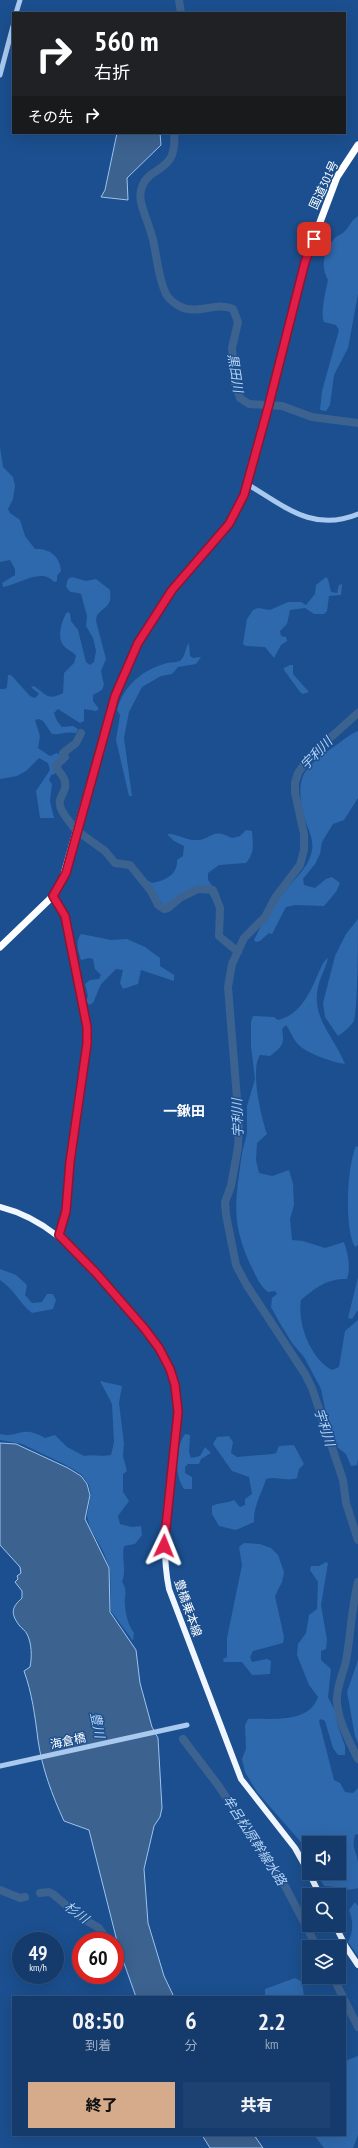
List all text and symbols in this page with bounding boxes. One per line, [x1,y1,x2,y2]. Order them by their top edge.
text: 560 m [94,22,158,59]
icon: right [28,28,80,80]
text: 右折 [94,61,130,84]
icon: right [81,104,103,126]
text: その先 [28,107,73,126]
street label: 国道301号 [306,158,341,212]
pin [297,222,331,256]
icon: arrive [303,228,325,250]
water label: 黒田川 [224,352,247,396]
water label: 宇利川 [297,732,337,773]
water label: 宇利川 [228,1096,247,1138]
district label: 一鍬田 [163,1102,205,1120]
water label: 宇利川 [310,1406,339,1450]
position arrow [143,1525,185,1567]
street label: 豊橋乗本線 [172,1577,205,1639]
water label: 豊川 [86,1711,109,1742]
street label: 海倉橋 [49,1729,87,1752]
water label: 牟呂松原幹線水路 [219,1792,291,1889]
map controls [302,1836,346,1984]
button: sound [302,1836,346,1880]
button: search [302,1888,346,1932]
water label: 杉川 [61,1898,94,1928]
speed limit sign: 60 [72,1932,124,1984]
text: 49 [28,1940,48,1966]
button: layers [302,1940,346,1984]
text: km/h [29,1961,47,1974]
text: 08:50 [72,2005,124,2036]
text: 6 [185,2005,197,2036]
text: 2.2 [258,2006,286,2037]
text: km [265,2036,278,2053]
text: 到着 [85,2037,111,2054]
text: 分 [184,2037,197,2054]
button: 終了 [28,2082,175,2128]
button: 共有 [183,2082,330,2128]

